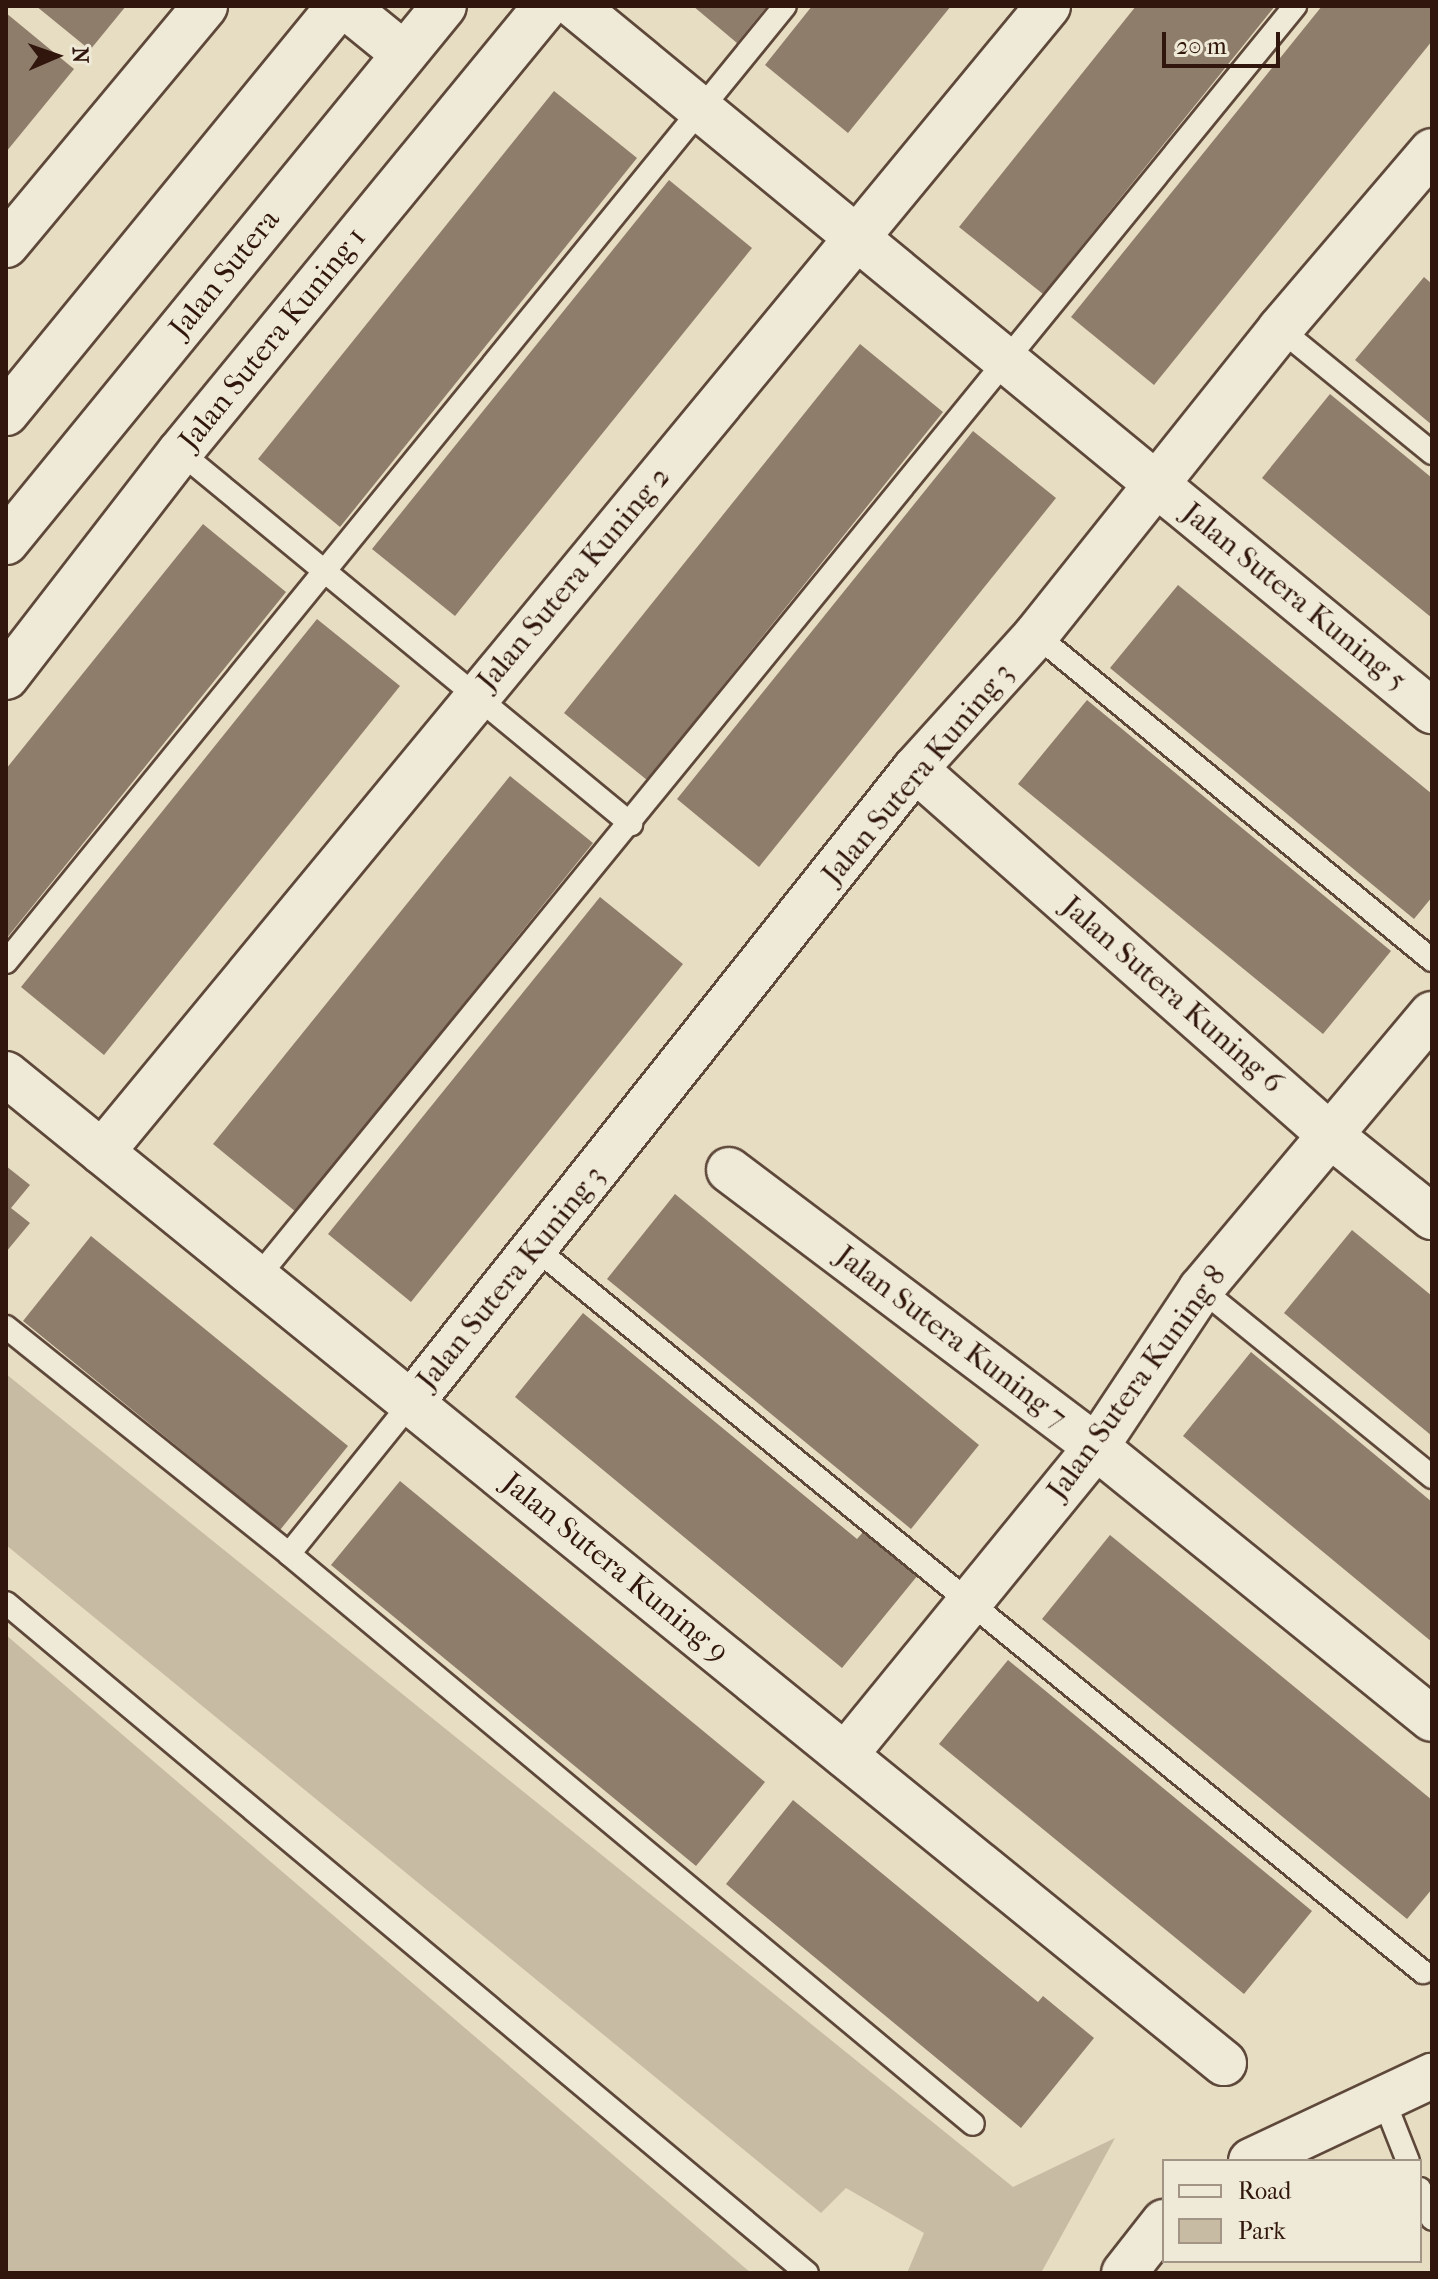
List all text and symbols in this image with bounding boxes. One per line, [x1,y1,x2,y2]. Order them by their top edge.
north arrow [16,16,96,96]
scale bar [1166,16,1284,66]
text: 20 m [1176,32,1227,60]
text: N [67,46,93,64]
street label: Jalan Sutera [162,202,288,346]
street label: Jalan Sutera Kuning 1 [172,220,374,458]
street label: Jalan Sutera Kuning 2 [470,460,678,698]
street label: Jalan Sutera Kuning 5 [1174,495,1414,699]
street label: Jalan Sutera Kuning 3 [815,656,1021,892]
street label: Jalan Sutera Kuning 6 [1054,889,1290,1101]
street label: Jalan Sutera Kuning 3 [410,1159,612,1397]
street label: Jalan Sutera Kuning 7 [828,1238,1074,1436]
street label: Jalan Sutera Kuning 8 [1040,1259,1234,1507]
street label: Jalan Sutera Kuning 9 [494,1465,736,1671]
legend [1162,2159,1422,2263]
text: Road [1238,2177,1291,2205]
text: Park [1238,2217,1286,2245]

